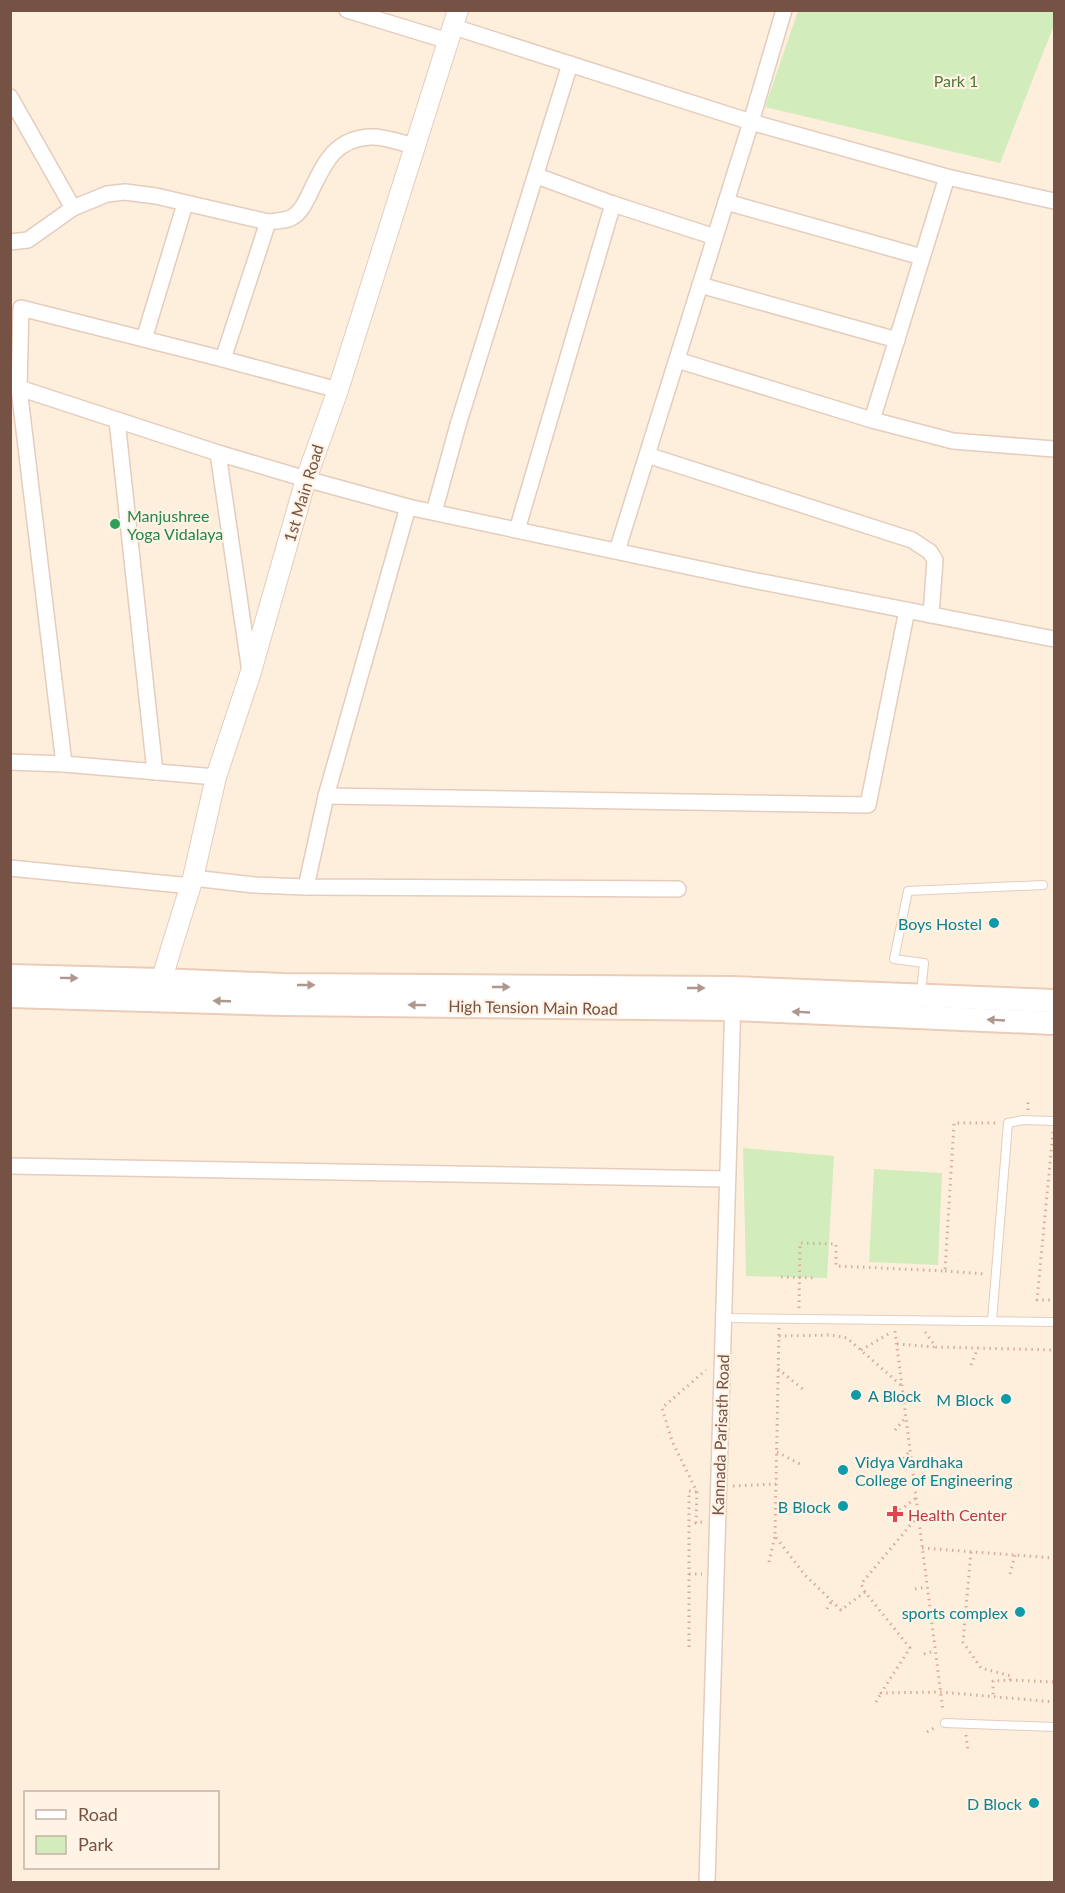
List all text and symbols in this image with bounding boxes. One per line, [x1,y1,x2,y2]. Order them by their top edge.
park label: Park 1 [934,71,978,90]
street label: 1st Main Road [279,442,327,544]
place label: Manjushree Yoga Vidalaya [127,506,223,543]
marker: Manjushree Yoga Vidalaya [108,517,122,531]
place label: Boys Hostel [898,914,982,933]
marker: Boys Hostel [987,916,1001,930]
one-way arrow [59,973,78,982]
one-way arrow [296,981,315,990]
one-way arrow [491,982,510,992]
one-way arrow [686,983,705,993]
street label: High Tension Main Road [448,996,618,1018]
one-way arrow [213,997,232,1006]
one-way arrow [408,1000,427,1010]
one-way arrow [792,1007,811,1016]
one-way arrow [987,1016,1006,1025]
street label: Kannada Parisath Road [708,1354,732,1516]
place label: A Block [868,1386,922,1405]
marker: A Block [849,1388,863,1402]
place label: M Block [936,1390,995,1409]
marker: M Block [999,1392,1013,1406]
place label: Vidya Vardhaka College of Engineering [855,1452,1012,1489]
marker: Vidya Vardhaka College of Engineering [836,1463,850,1477]
place label: B Block [778,1497,832,1516]
marker: B Block [836,1499,850,1513]
marker: Health Center [886,1505,904,1523]
place label: Health Center [908,1505,1007,1524]
place label: sports complex [902,1603,1008,1622]
marker: sports complex [1013,1605,1027,1619]
legend [24,1791,219,1869]
place label: D Block [967,1794,1023,1813]
marker: D Block [1027,1796,1041,1810]
text: Road [78,1803,118,1825]
text: Park [78,1833,114,1855]

